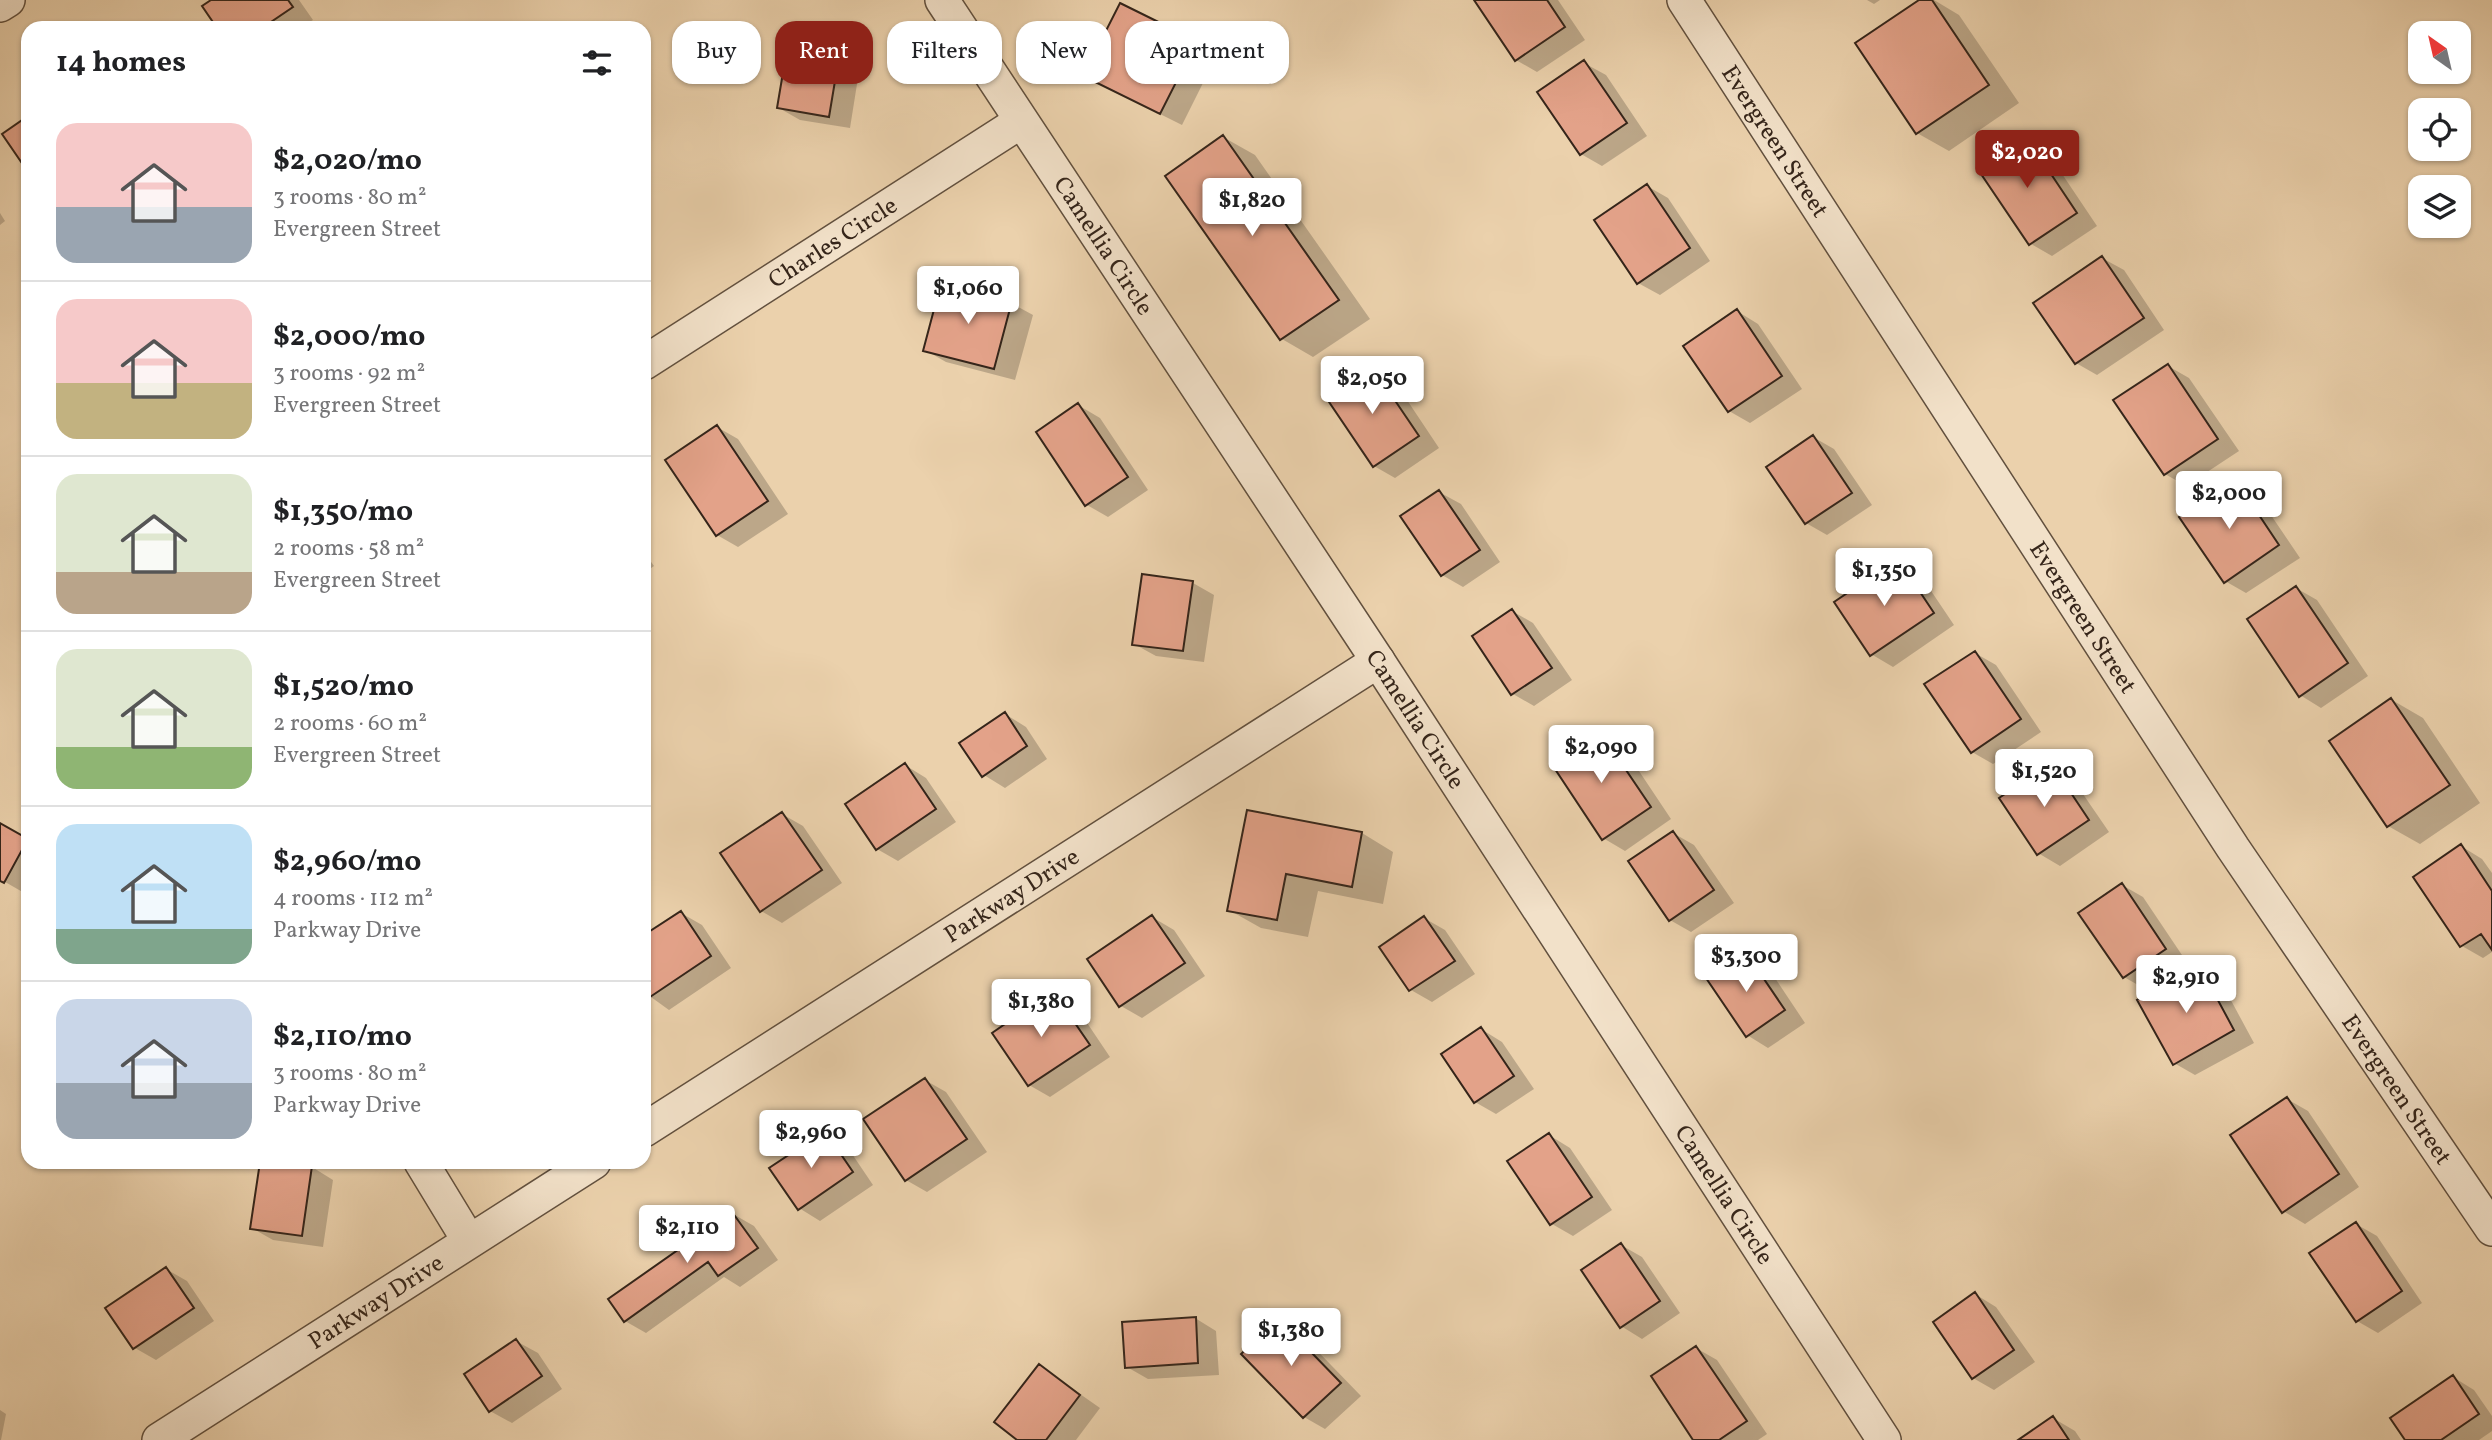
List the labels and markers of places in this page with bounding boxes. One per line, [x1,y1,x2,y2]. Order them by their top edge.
pin: $2,020 [1970,130,2084,190]
pin: $1,820 [1195,178,1309,238]
pin: $1,060 [911,266,1025,326]
pin: $2,050 [1315,356,1429,416]
pin: $2,000 [2172,472,2286,531]
pin: $1,350 [1827,548,1941,608]
pin: $2,090 [1544,726,1658,785]
pin: $1,520 [1987,750,2101,809]
pin: $3,300 [1689,934,1803,994]
pin: $2,910 [2129,956,2243,1015]
pin: $1,380 [984,979,1098,1039]
pin: $2,960 [754,1110,868,1170]
pin: $2,110 [630,1206,744,1265]
pin: $1,380 [1234,1308,1348,1368]

